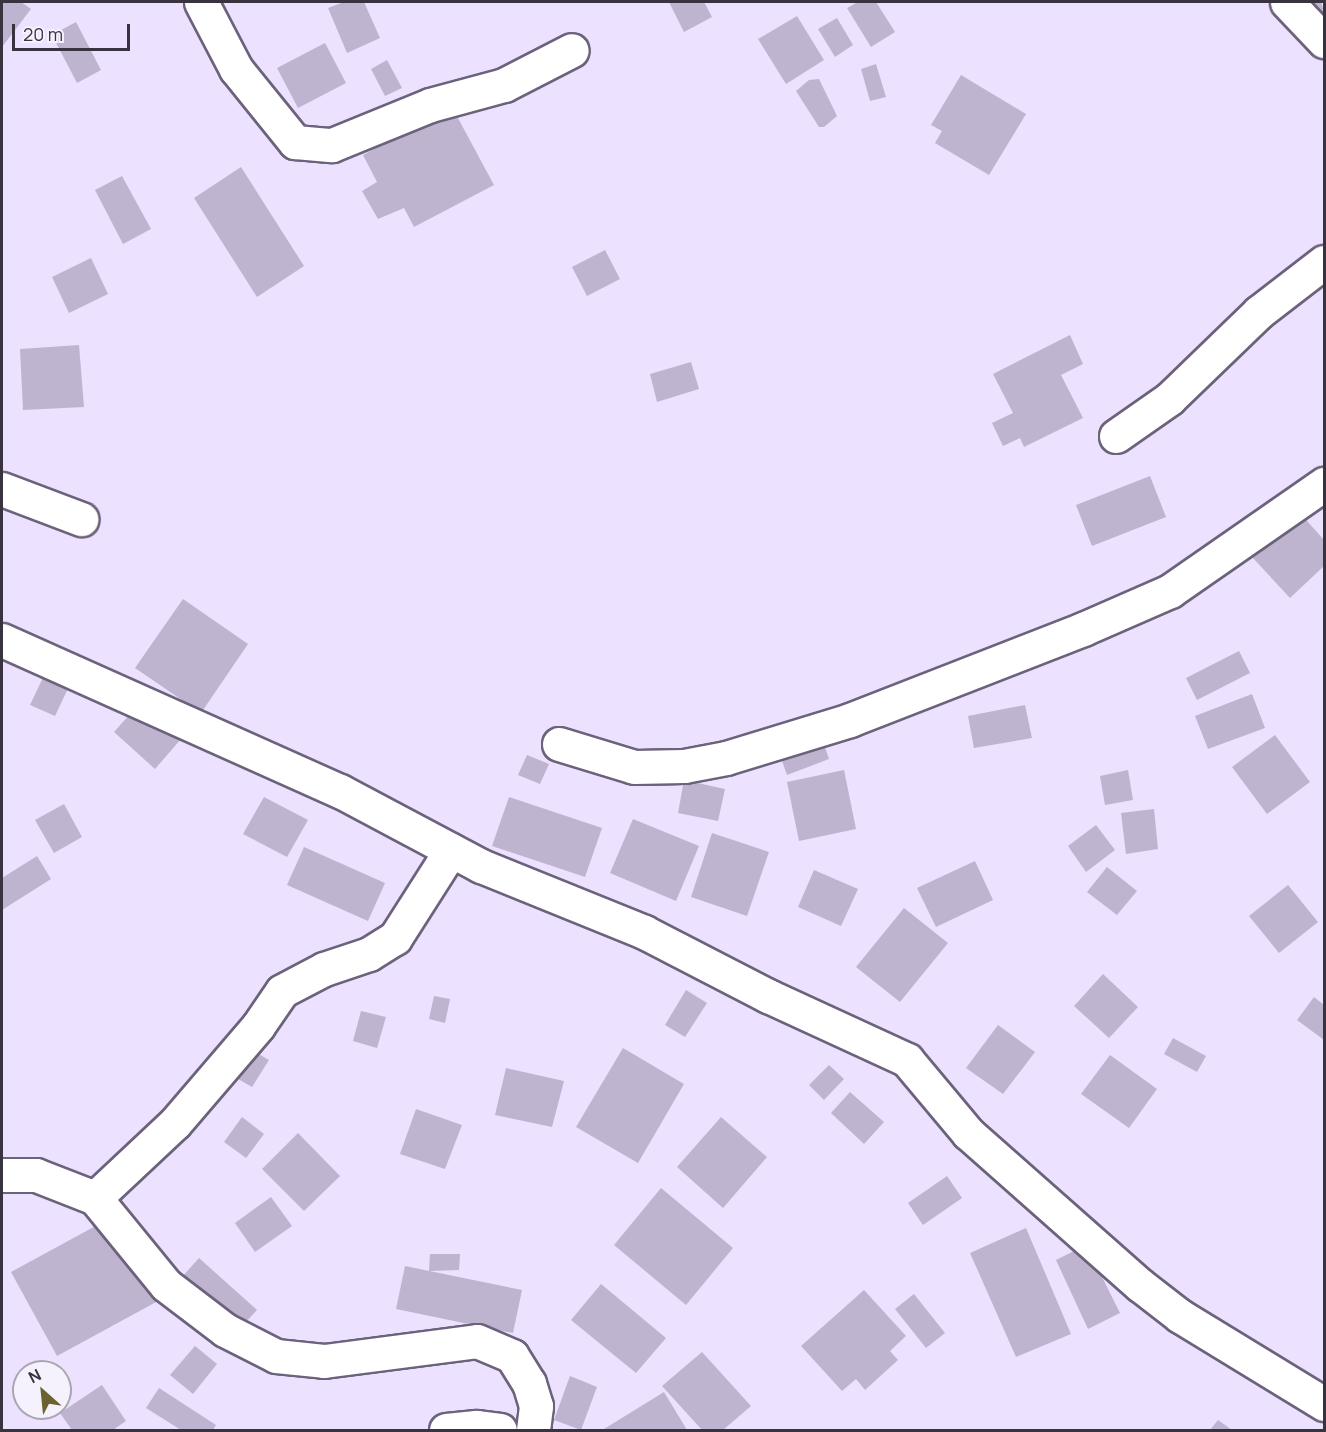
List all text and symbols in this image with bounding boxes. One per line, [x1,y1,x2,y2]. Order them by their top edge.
scale bar [15,12,134,50]
text: 20 m [23,22,63,46]
north arrow [12,1360,72,1420]
text: N [25,1363,45,1388]

